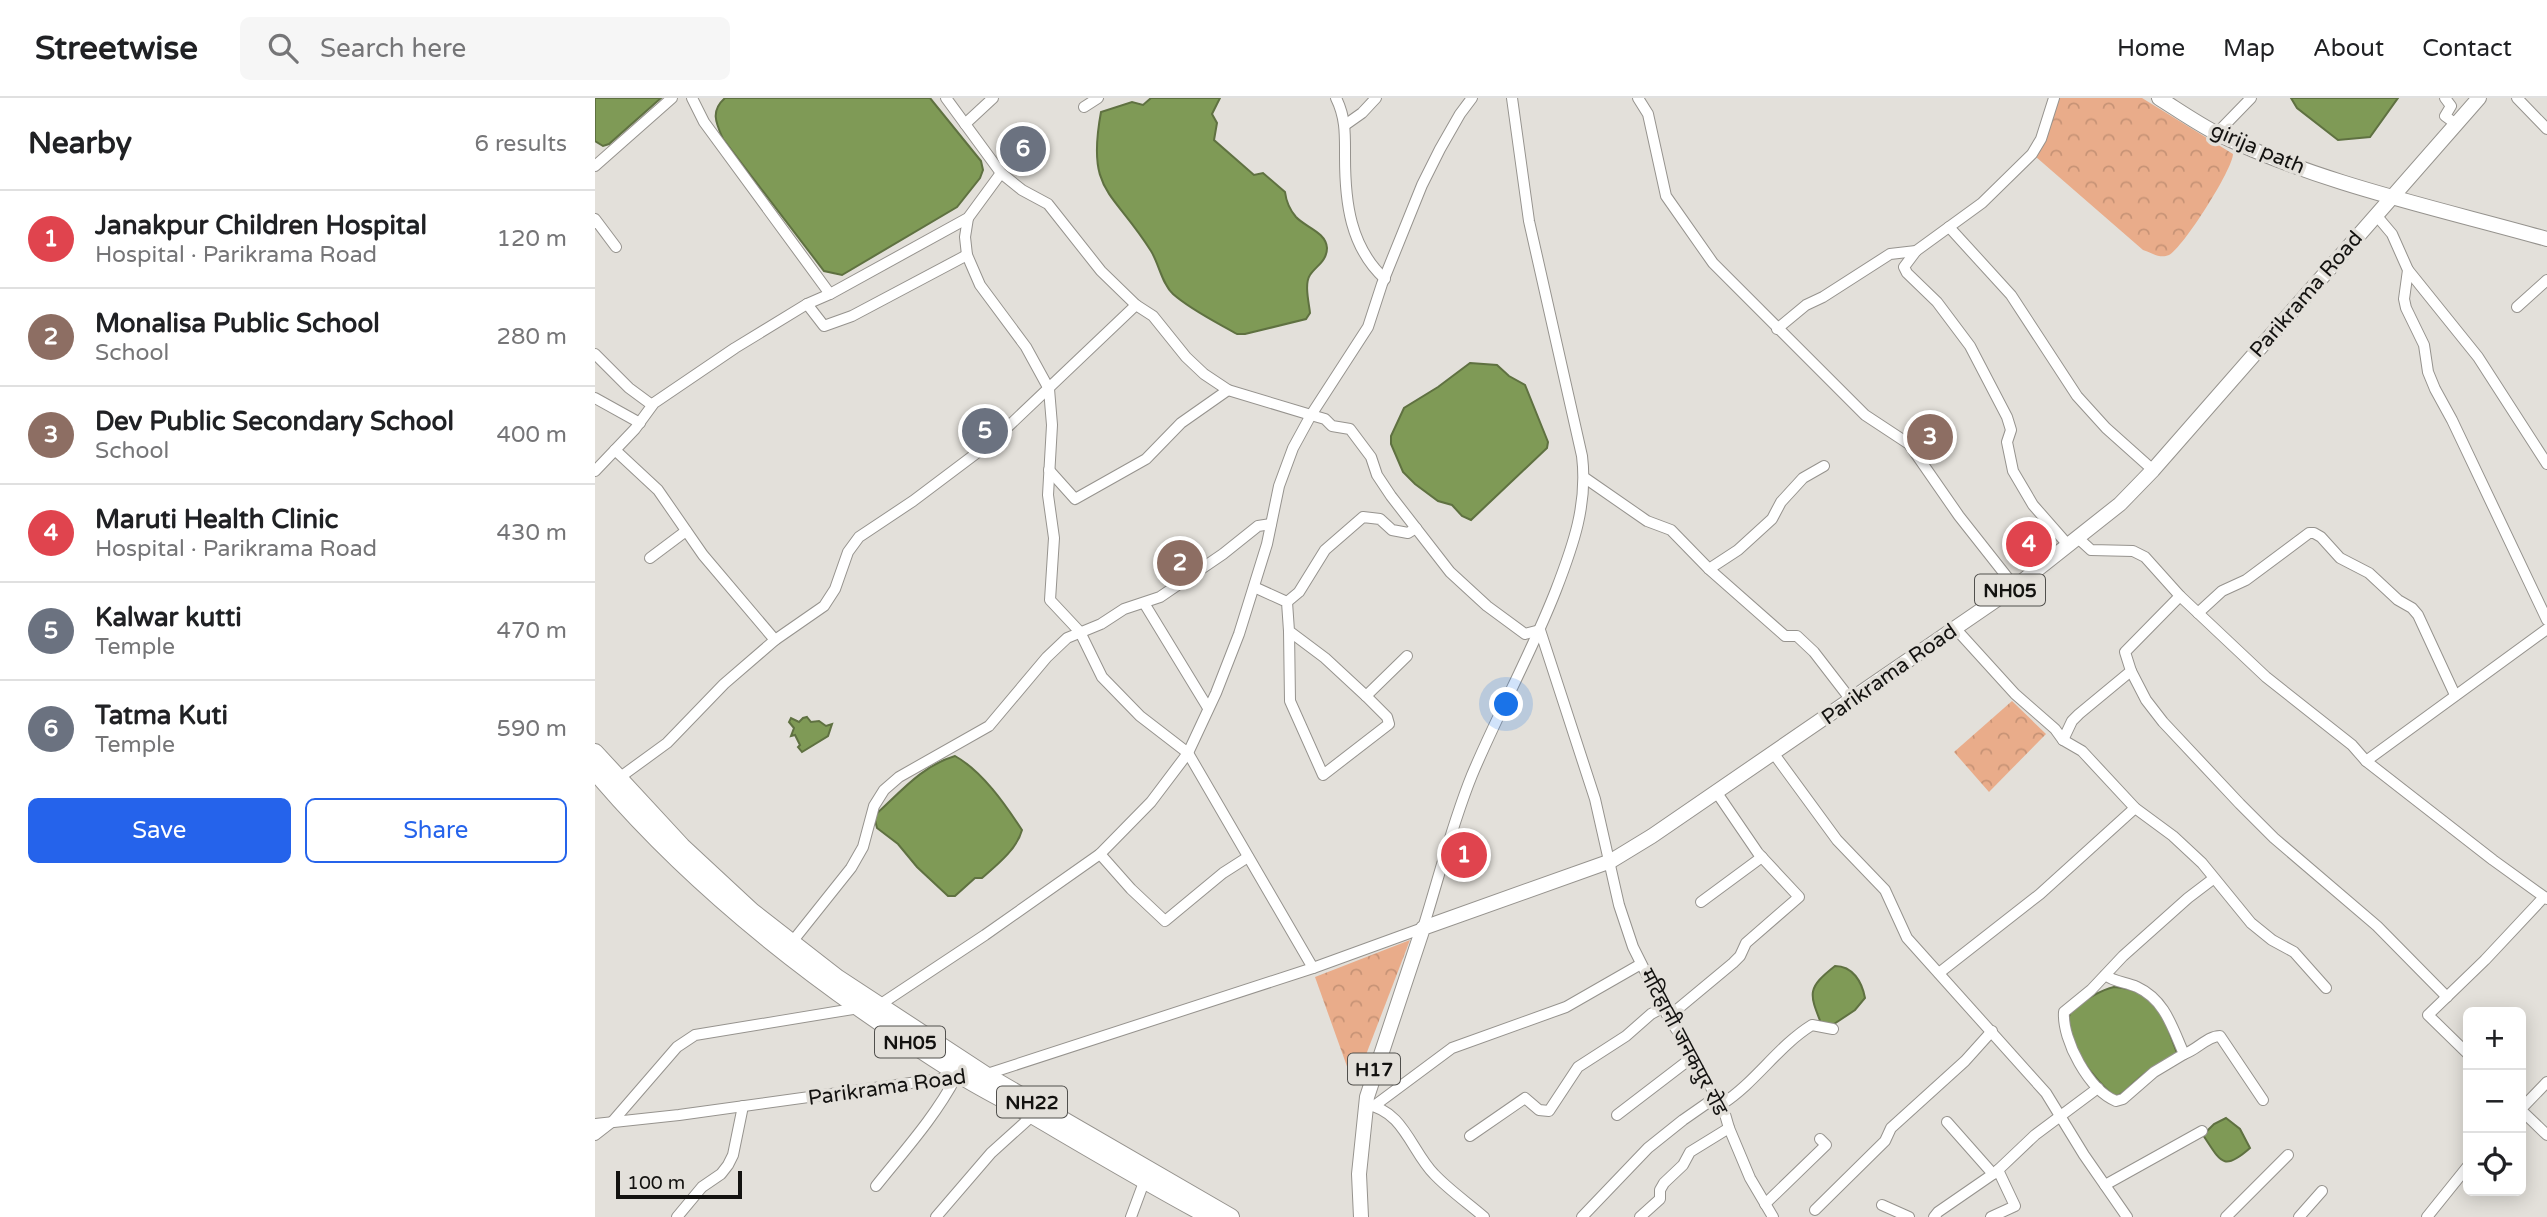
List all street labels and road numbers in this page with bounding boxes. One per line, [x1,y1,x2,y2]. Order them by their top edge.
street label: girija path [2207,117,2309,179]
street label: Parikrama Road [2245,226,2368,363]
road number: NH05 [1975,575,2045,606]
street label: Parikrama Road [1817,618,1962,730]
street label: मटिहानी जनकपुर रोड [1634,965,1733,1120]
road number: NH05 [875,1026,945,1058]
road number: H17 [1348,1054,1400,1085]
street label: Parikrama Road [806,1064,968,1111]
road number: NH22 [997,1086,1067,1118]

